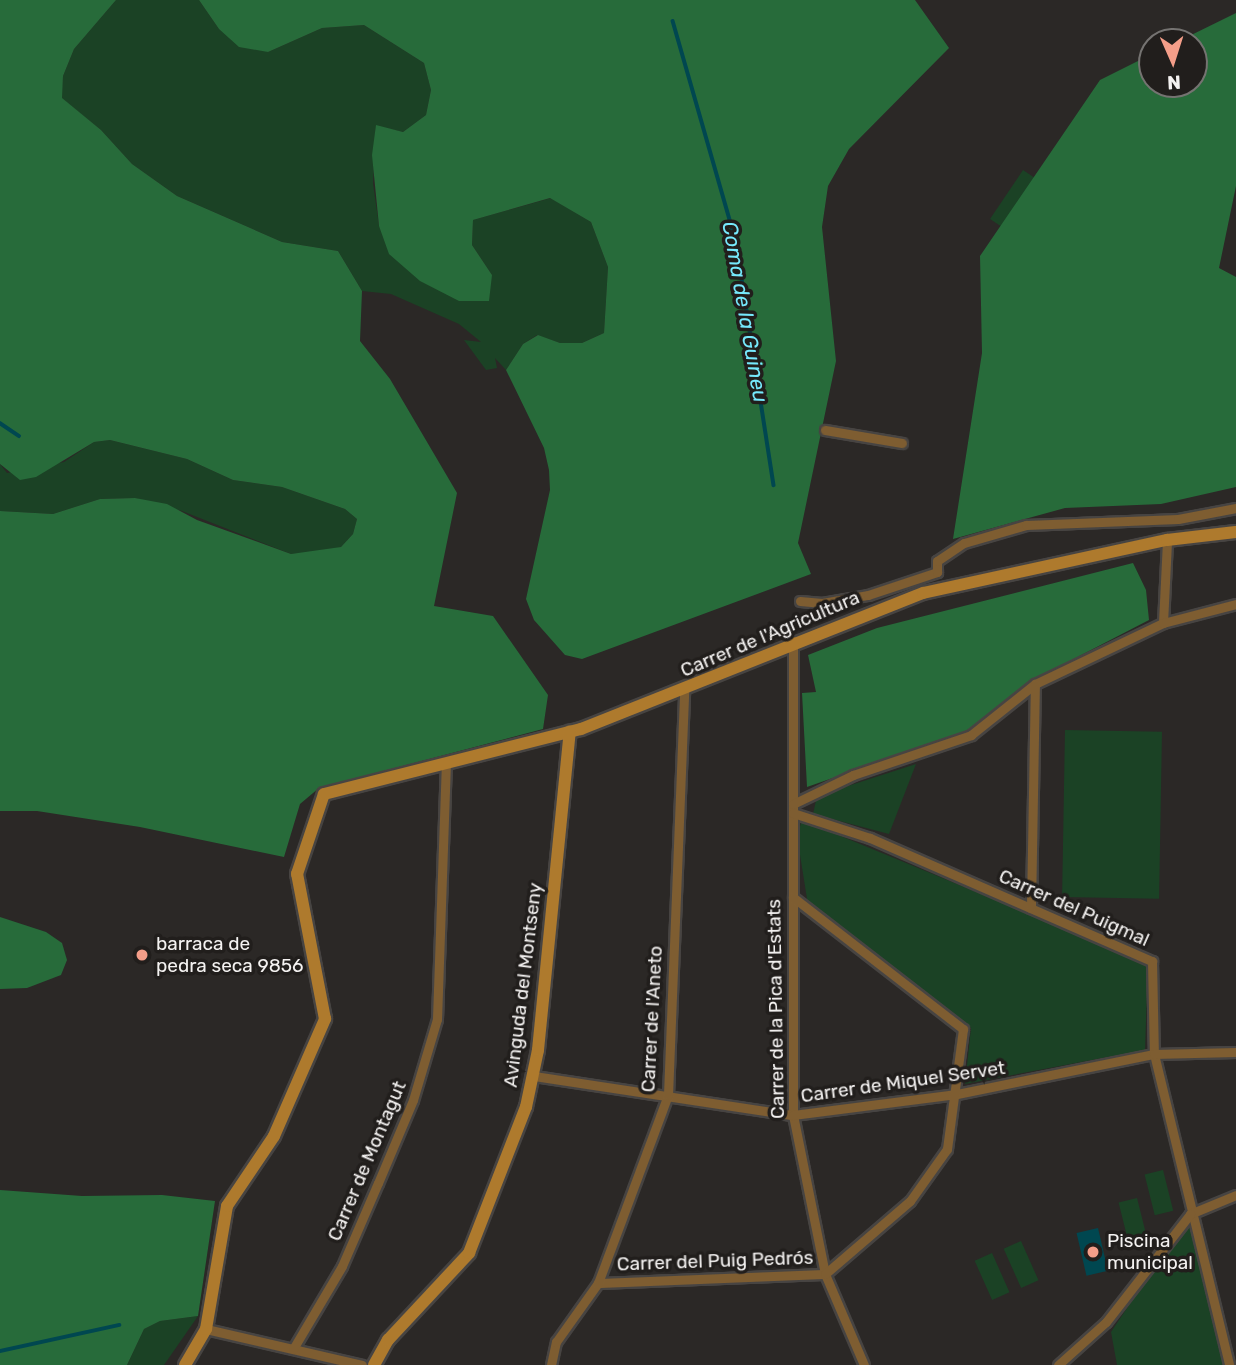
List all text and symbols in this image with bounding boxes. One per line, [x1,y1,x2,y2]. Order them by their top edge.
north arrow [1138,28,1208,98]
text: N [1167,71,1181,94]
water label: Coma de la Guineu [717,219,773,405]
street label: Carrer de l'Agricultura [677,586,863,682]
street label: Carrer del Puigmal [995,864,1153,952]
street label: Avinguda del Montseny [499,881,547,1089]
street label: Carrer de la Pica d'Estats [763,899,789,1119]
place label: barraca de pedra seca 9856 [156,933,304,977]
street label: Carrer de l'Aneto [637,945,667,1093]
marker: barraca de pedra seca 9856 [134,947,150,963]
street label: Carrer de Miquel Servet [799,1056,1007,1108]
street label: Carrer de Montagut [323,1077,411,1245]
place label: Piscina municipal [1107,1230,1193,1274]
marker: Piscina municipal [1085,1244,1101,1260]
street label: Carrer del Puig Pedrós [616,1246,814,1276]

